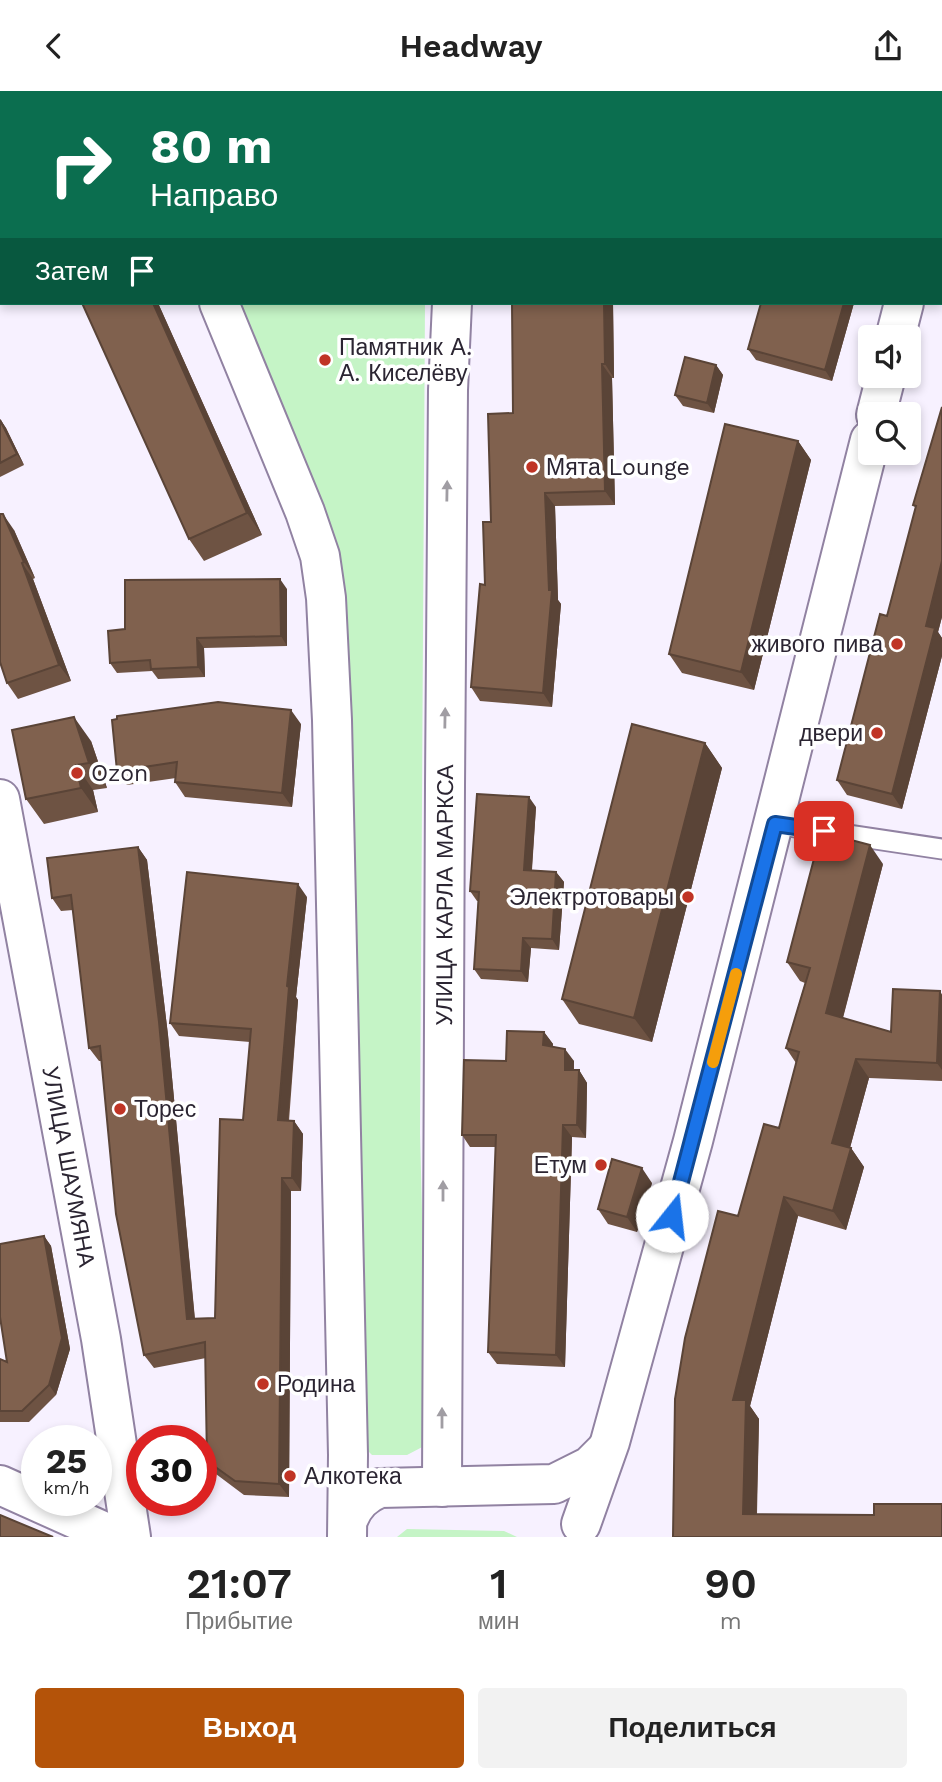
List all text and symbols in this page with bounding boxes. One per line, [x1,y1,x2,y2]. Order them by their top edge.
icon: back [35,27,73,65]
text: Headway [399,27,543,65]
icon: share [869,27,907,65]
text: 80 m [150,117,272,175]
icon: right [35,119,126,210]
text: Направо [150,176,278,214]
icon: arrive [123,252,161,290]
text: Затем [35,256,109,286]
map controls [858,325,921,465]
button: sound [858,325,921,388]
place label: Памятник А. А. Киселёву [339,334,472,387]
marker: Памятник А. А. Киселёву [317,352,333,368]
button: search [858,402,921,465]
place label: Мята Lounge [546,454,690,481]
marker: Мята Lounge [524,459,540,475]
one-way arrow [442,480,453,502]
place label: живого пива [751,631,883,658]
marker: живого пива [889,636,905,652]
one-way arrow [440,707,451,729]
place label: двери [799,720,863,747]
marker: двери [869,725,885,741]
place label: Ozon [91,760,148,787]
street label: УЛИЦА КАРЛА МАРКСА [431,764,459,1026]
marker: Ozon [69,765,85,781]
pin [794,801,854,861]
icon: arrive [805,812,843,850]
place label: Электротовары [509,884,674,911]
marker: Электротовары [680,889,696,905]
street label: УЛИЦА ШАУМЯНА [36,1064,100,1270]
place label: Торес [134,1096,196,1123]
marker: Торес [112,1101,128,1117]
place label: Етум [534,1152,587,1179]
marker: Етум [593,1157,609,1173]
position arrow [635,1179,709,1253]
one-way arrow [437,1180,449,1202]
place label: Родина [277,1371,356,1398]
marker: Родина [255,1376,271,1392]
one-way arrow [436,1407,448,1429]
speed limit sign: 30 [126,1425,217,1516]
text: 25 [46,1440,87,1482]
place label: Алкотека [304,1463,402,1490]
marker: Алкотека [282,1468,298,1484]
text: km/h [43,1477,90,1498]
text: 21:07 [186,1559,292,1608]
text: 1 [490,1559,507,1608]
text: 90 [704,1559,757,1608]
text: Прибытие [185,1608,293,1635]
text: мин [478,1608,519,1635]
text: m [720,1608,742,1635]
button: Выход [35,1688,464,1768]
button: Поделиться [478,1688,907,1768]

